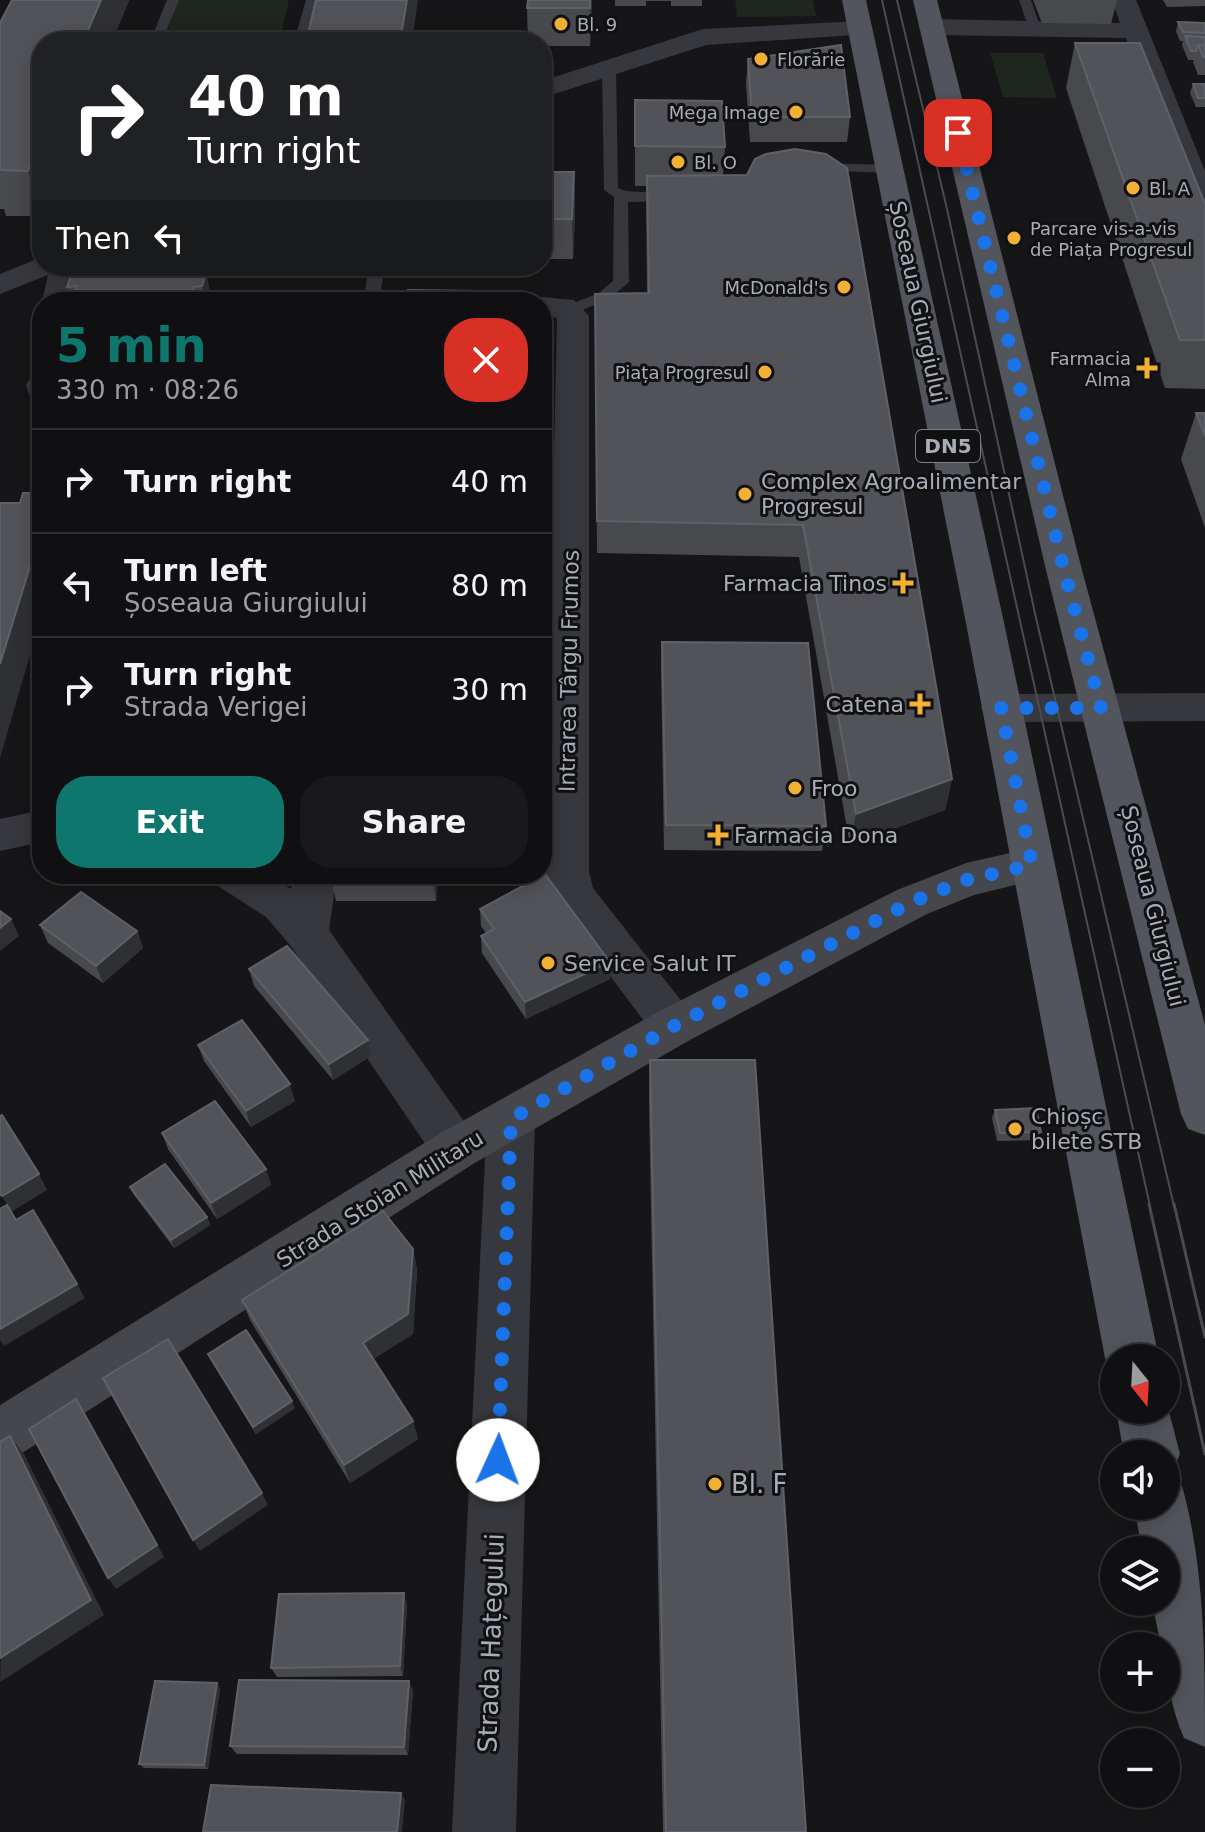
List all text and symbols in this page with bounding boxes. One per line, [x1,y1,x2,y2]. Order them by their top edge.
place label: Bl. 9 [577,14,617,35]
marker: Bl. 9 [552,15,570,33]
place label: Florărie [777,49,845,70]
marker: Florărie [752,50,770,68]
text: 40 m [188,63,344,128]
icon: right [56,64,160,168]
pin [924,99,992,167]
place label: Mega Image [669,102,780,123]
marker: Mega Image [787,103,805,121]
icon: arrive [936,111,980,155]
text: Turn right [188,130,360,171]
place label: Bl. O [694,152,737,173]
marker: Bl. O [669,153,687,171]
place label: Bl. A [1149,178,1191,199]
marker: Bl. A [1124,179,1142,197]
street label: Șoseaua Giurgiului [884,199,952,405]
icon: left [147,216,191,260]
place label: Parcare vis-a-vis de Piața Progresul [1030,218,1192,260]
text: Then [56,221,131,256]
marker: Parcare vis-a-vis de Piața Progresul [1005,229,1023,247]
place label: McDonald's [725,277,828,298]
marker: McDonald's [835,278,853,296]
text: 5 min [56,317,207,373]
button: close [444,318,528,402]
place label: Farmacia Alma [1050,348,1131,390]
marker: Farmacia Alma [1138,359,1156,377]
place label: Piața Progresul [615,362,749,383]
marker: Piața Progresul [756,363,774,381]
text: 330 m · 08:26 [56,375,239,405]
road number: DN5 [916,430,980,462]
icon: right [56,459,100,503]
text: Turn right [124,464,291,499]
text: 40 m [451,464,528,499]
place label: Complex Agroalimentar Progresul [761,469,1022,519]
marker: Complex Agroalimentar Progresul [736,485,754,503]
street label: Intrarea Târgu Frumos [554,550,584,792]
text: Turn left [124,553,267,588]
icon: left [56,563,100,607]
text: 80 m [451,568,528,603]
place label: Farmacia Tinos [723,571,887,596]
marker: Farmacia Tinos [894,574,912,592]
text: Șoseaua Giurgiului [124,588,368,618]
text: Turn right [124,657,291,692]
icon: right [56,667,100,711]
text: 30 m [451,672,528,707]
text: Strada Verigei [124,692,307,722]
place label: Catena [826,692,904,717]
marker: Catena [911,695,929,713]
button: Exit [56,776,284,868]
button: Share [300,776,528,868]
place label: Froo [811,776,858,801]
marker: Froo [786,779,804,797]
street label: Șoseaua Giurgiului [1116,803,1190,1009]
place label: Farmacia Dona [734,823,898,848]
marker: Farmacia Dona [709,826,727,844]
place label: Service Salut IT [564,951,736,976]
marker: Service Salut IT [539,954,557,972]
place label: Chioșc bilete STB [1031,1104,1142,1154]
marker: Chioșc bilete STB [1006,1120,1024,1138]
street label: Strada Stoian Militaru [272,1125,488,1273]
north arrow [1100,1344,1180,1424]
map controls [1100,1344,1180,1808]
position arrow [456,1418,540,1502]
button: sound [1100,1440,1180,1520]
place label: Bl. F [731,1469,788,1499]
marker: Bl. F [706,1475,724,1493]
street label: Strada Hațegului [472,1533,511,1753]
button: layers [1100,1536,1180,1616]
button: + [1100,1632,1180,1712]
button: − [1100,1728,1180,1808]

